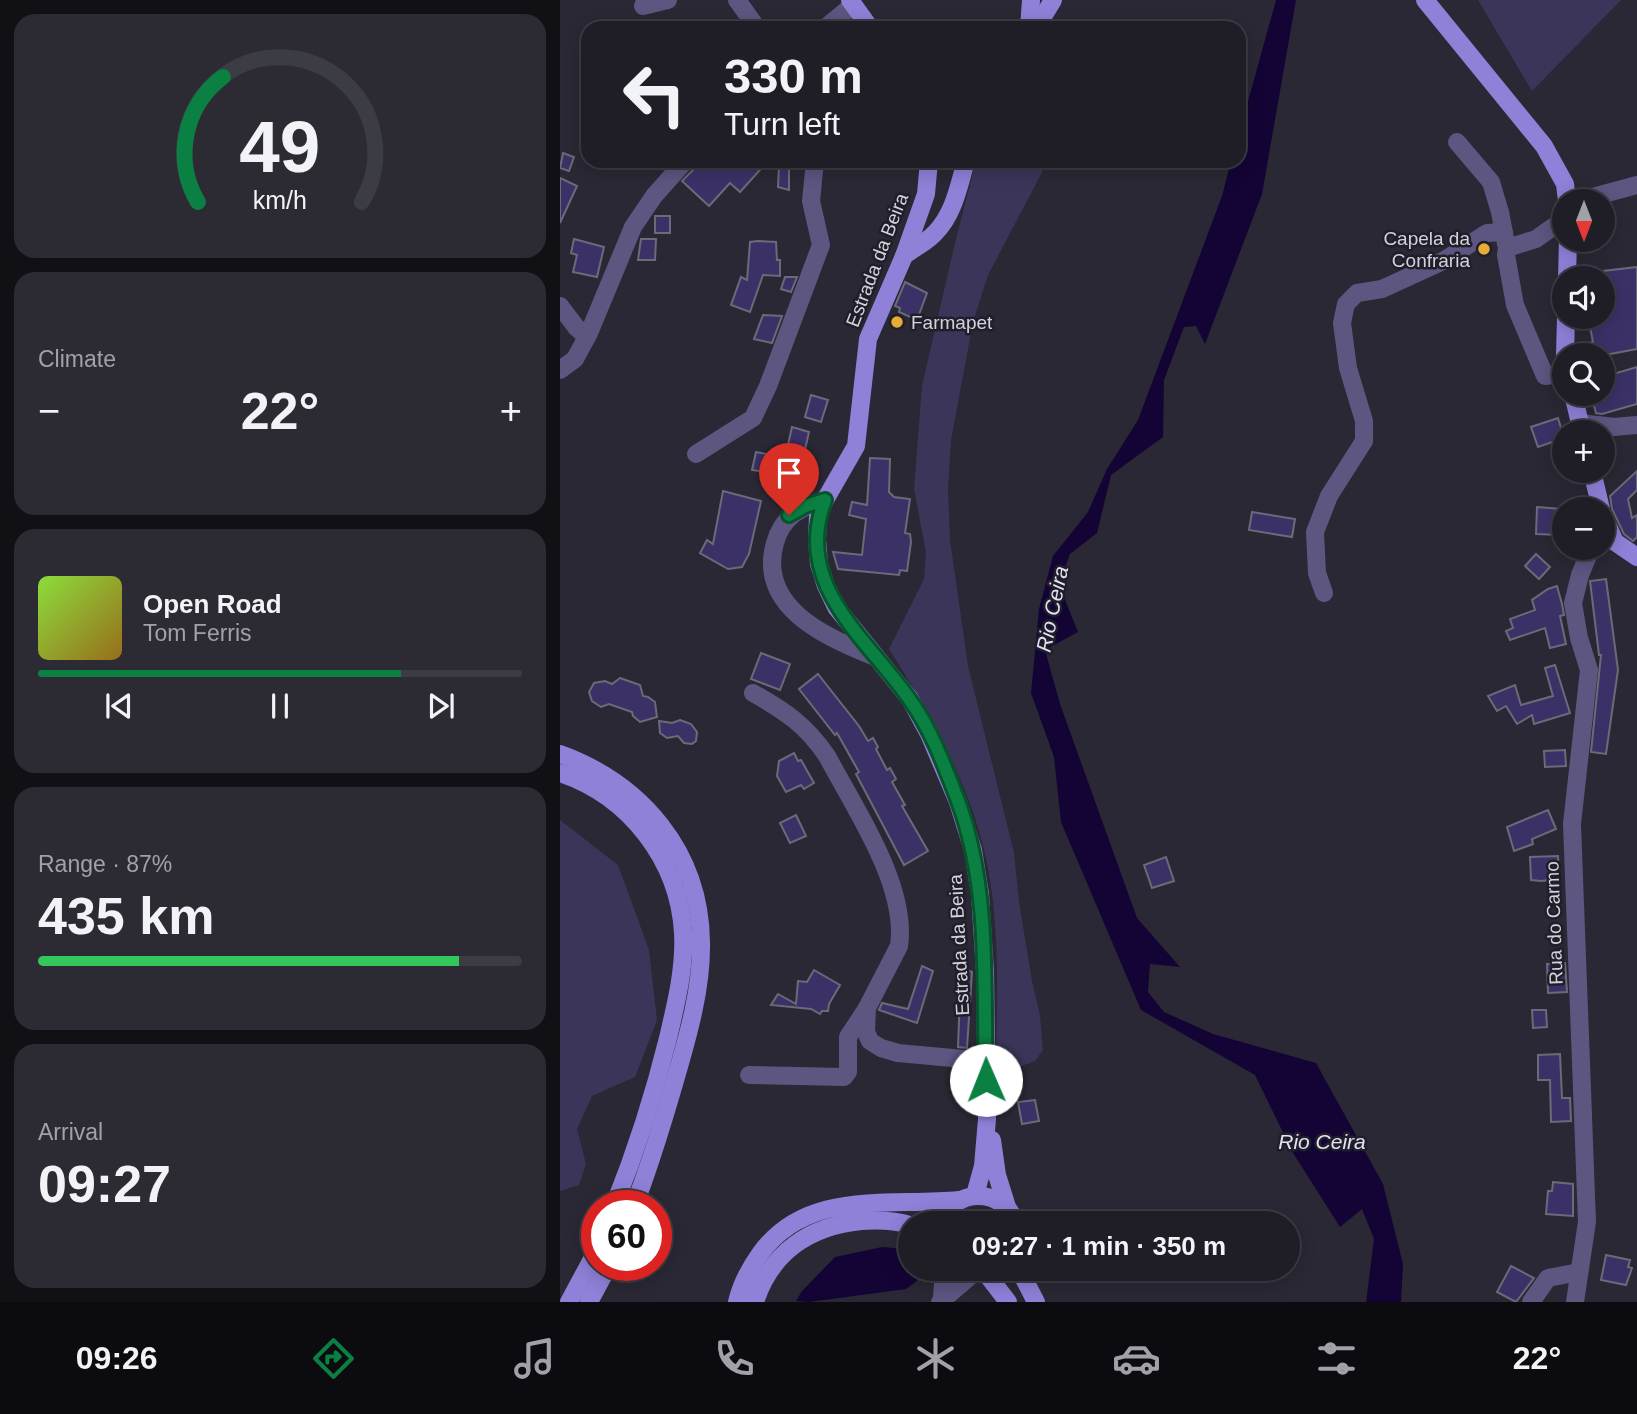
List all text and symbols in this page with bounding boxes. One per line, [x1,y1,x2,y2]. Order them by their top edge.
icon: left [609,49,700,140]
text: 330 m [724,49,863,103]
text: 49 [240,106,320,187]
text: Turn left [724,106,840,142]
text: km/h [253,186,307,214]
north arrow [1552,189,1615,252]
map controls [1552,189,1615,560]
street label: Estrada da Beira [842,190,912,330]
place label: Capela da Confraria [1383,228,1470,271]
marker: Capela da Confraria [1476,241,1492,257]
button: sound [1552,266,1615,329]
place label: Farmapet [911,312,993,333]
marker: Farmapet [889,314,905,330]
button: search [1552,343,1615,406]
text: Climate [38,346,116,372]
text: 22° [241,382,319,440]
text: − [38,390,60,432]
text: + [500,390,522,432]
button: + [1552,420,1615,483]
pin [759,443,819,515]
icon: arrive [770,454,808,492]
button: − [1552,497,1615,560]
water label: Rio Ceira [1032,564,1072,654]
text: Open Road [143,589,282,619]
text: Tom Ferris [143,620,252,646]
icon: previous [100,687,138,725]
icon: pause [261,687,299,725]
icon: next [422,687,460,725]
text: Range · 87% [38,851,172,877]
street label: Rua do Carmo [1541,861,1567,985]
street label: Estrada da Beira [945,873,973,1016]
text: 435 km [38,887,214,945]
position arrow [949,1043,1023,1117]
text: Arrival [38,1119,103,1145]
water label: Rio Ceira [1278,1130,1366,1153]
text: 09:27 [38,1155,171,1213]
speed limit sign: 60 [581,1190,672,1281]
text: 09:27 · 1 min · 350 m [972,1231,1226,1261]
icon: directions [309,1334,358,1383]
icon: music [510,1334,559,1383]
icon: phone [710,1334,759,1383]
icon: climate [911,1334,960,1383]
icon: car [1112,1334,1161,1383]
icon: filters [1312,1334,1361,1383]
text: 09:26 [76,1340,158,1376]
text: 22° [1513,1340,1561,1376]

